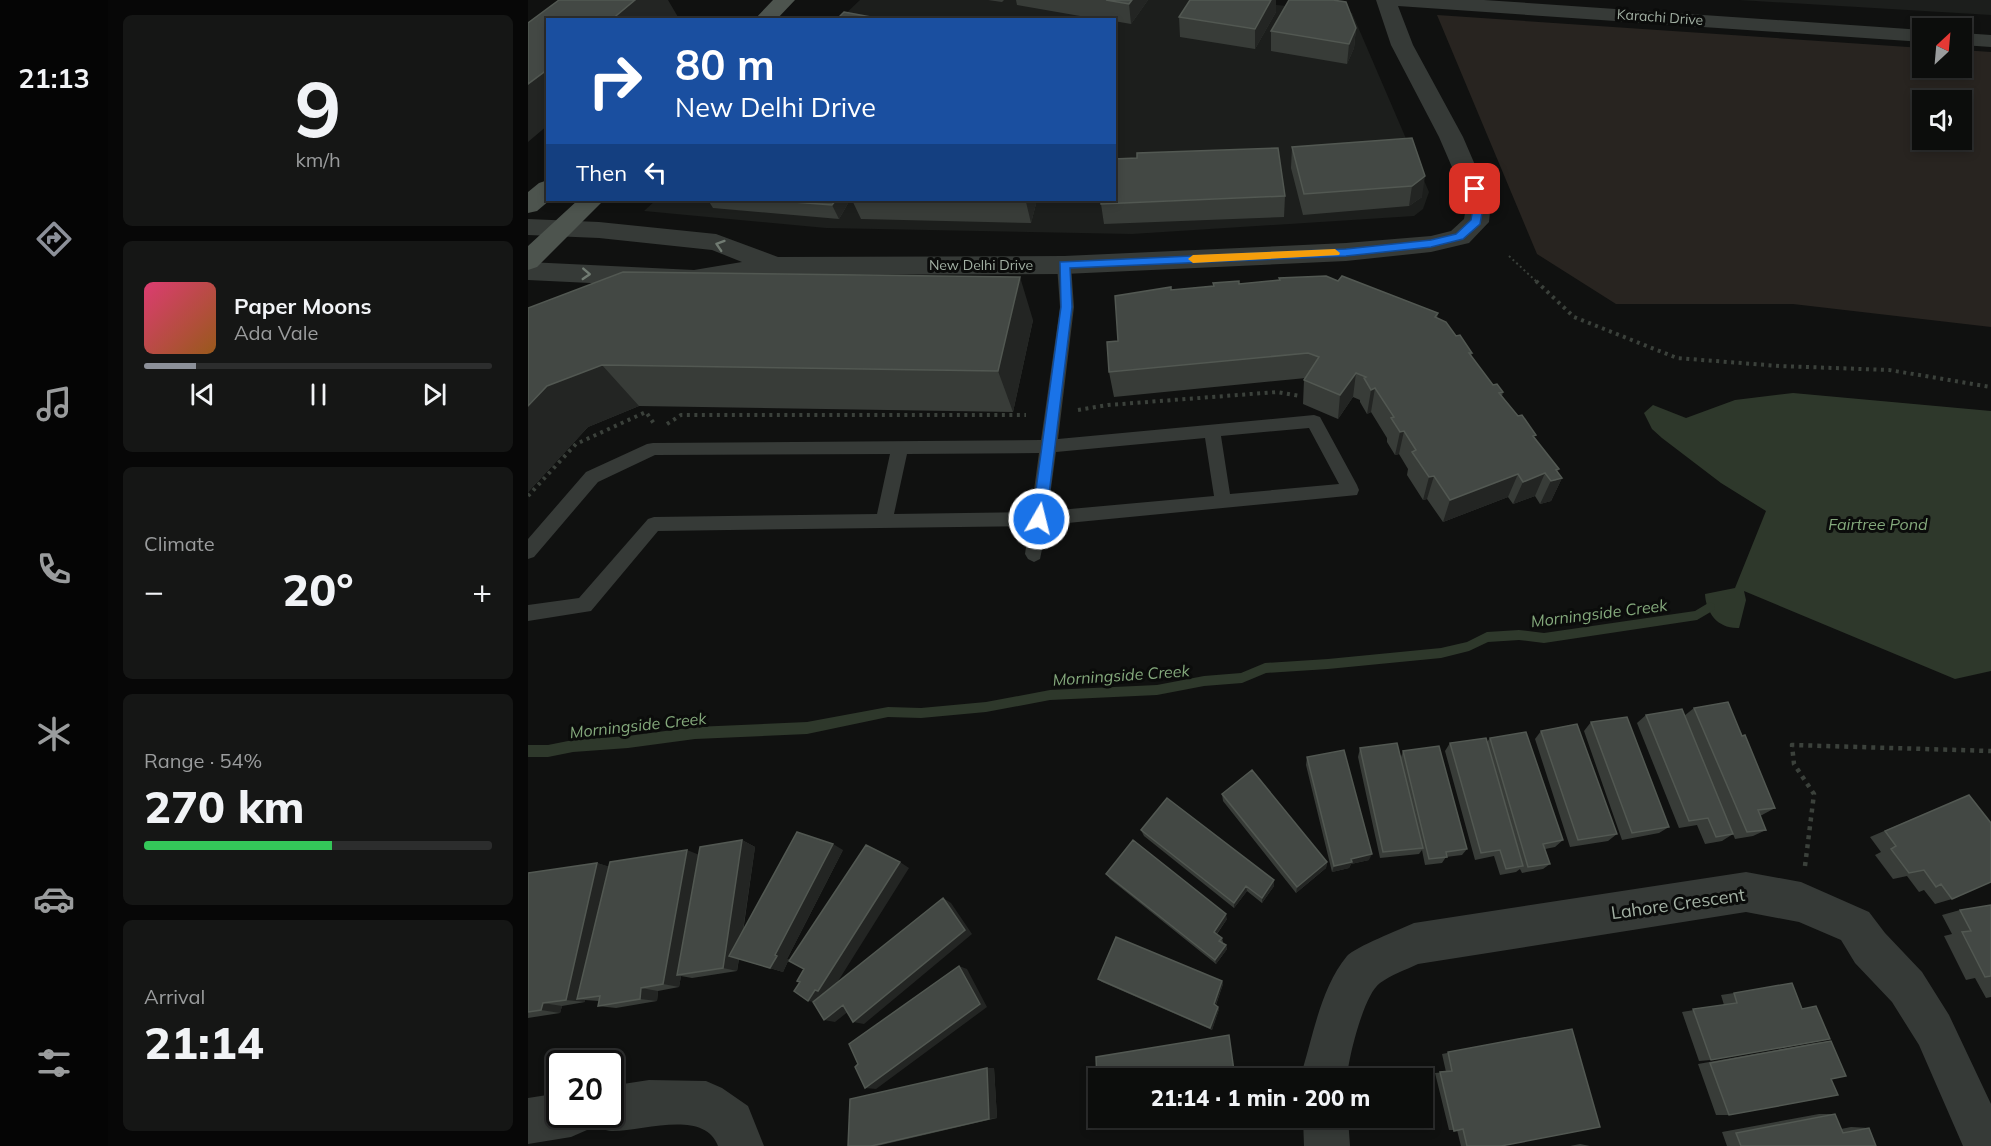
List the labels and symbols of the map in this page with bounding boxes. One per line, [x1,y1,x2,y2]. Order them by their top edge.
street label: Karachi Drive [1616,5,1704,29]
north arrow [1912,18,1972,78]
pin [1449,163,1500,214]
one-way arrow [715,239,726,252]
street label: New Delhi Drive [929,256,1033,274]
one-way arrow [582,268,591,281]
position arrow [1007,487,1071,551]
water label: Fairtree Pond [1828,514,1928,534]
water label: Morningside Creek [1530,595,1669,631]
water label: Morningside Creek [1052,660,1191,690]
water label: Morningside Creek [569,708,708,742]
street label: Lahore Crescent [1609,883,1746,924]
speed limit sign: 20 [546,1050,624,1128]

